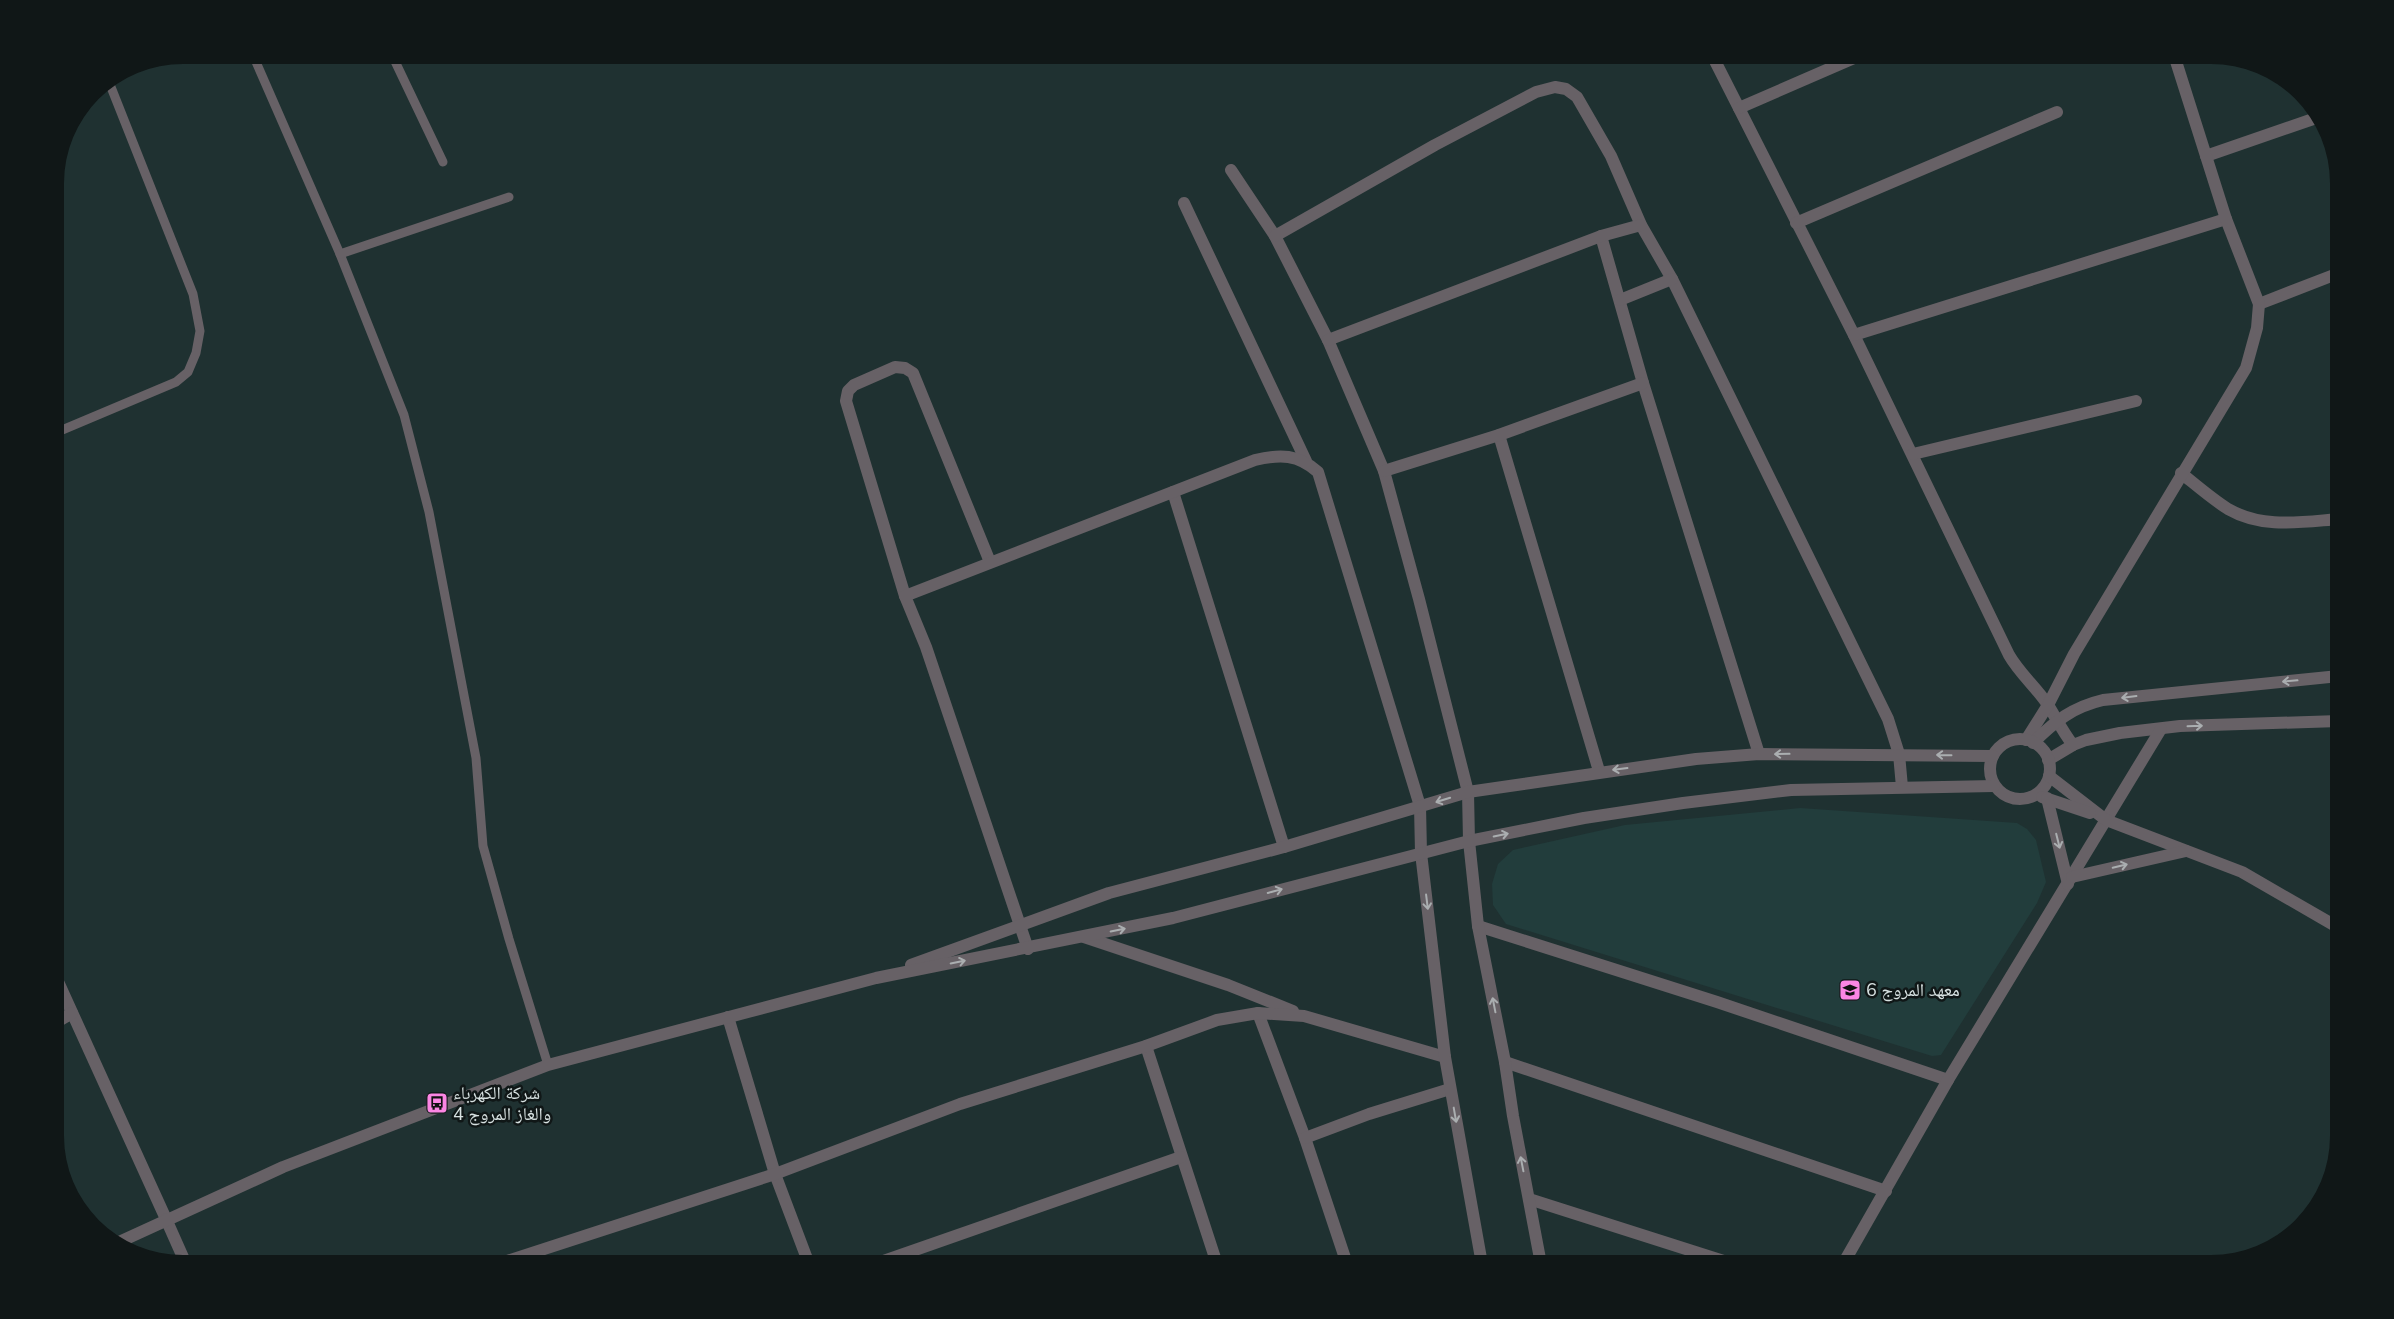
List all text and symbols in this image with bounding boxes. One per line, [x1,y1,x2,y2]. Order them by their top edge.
one-way arrow [2283,676,2299,686]
one-way arrow [2121,692,2137,702]
one-way arrow [2187,721,2203,730]
one-way arrow [1774,749,1790,758]
one-way arrow [1936,750,1952,760]
one-way arrow [1612,764,1628,774]
one-way arrow [1435,795,1451,805]
one-way arrow [1492,830,1508,839]
one-way arrow [2053,833,2063,849]
one-way arrow [2111,861,2127,870]
one-way arrow [1267,886,1283,895]
one-way arrow [1422,893,1432,909]
one-way arrow [1109,925,1125,934]
one-way arrow [950,957,966,966]
school or university icon: معهد المروج 6 [1838,978,1862,1002]
place label: معهد المروج 6 [1866,978,1960,1002]
one-way arrow [1488,997,1498,1013]
place label: شركة الكهرباء والغاز المروج 4 [453,1081,551,1126]
bus stop icon: شركة الكهرباء والغاز المروج 4 [425,1091,449,1115]
one-way arrow [1450,1106,1460,1122]
one-way arrow [1517,1157,1527,1173]

